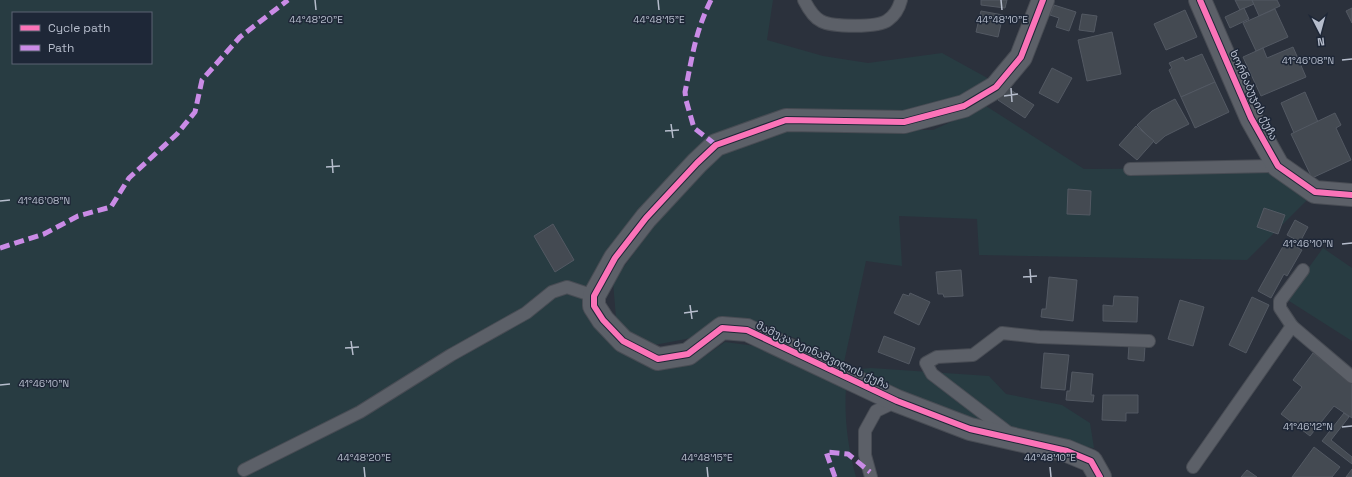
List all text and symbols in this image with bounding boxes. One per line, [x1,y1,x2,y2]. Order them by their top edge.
legend [12,12,152,64]
north arrow [1300,12,1340,52]
text: 44°48'20"E [289,13,343,26]
text: 44°48'15"E [633,13,685,26]
text: 44°48'10"E [976,13,1028,26]
text: Cycle path [48,20,110,36]
text: N [1317,35,1325,49]
text: Path [48,40,74,56]
street label: ხორნაბუჯის ქუჩა [1227,48,1281,142]
text: 41°46'08"N [1282,54,1334,67]
text: 41°46'08"N [18,194,70,207]
text: 41°46'10"N [1283,237,1333,250]
street label: მამუკა ბეინაშვილის ქუჩა [754,318,892,392]
text: 41°46'10"N [19,377,69,390]
text: 41°46'12"N [1283,420,1333,433]
text: 44°48'20"E [337,451,391,464]
text: 44°48'15"E [681,451,733,464]
text: 44°48'10"E [1024,451,1076,464]

